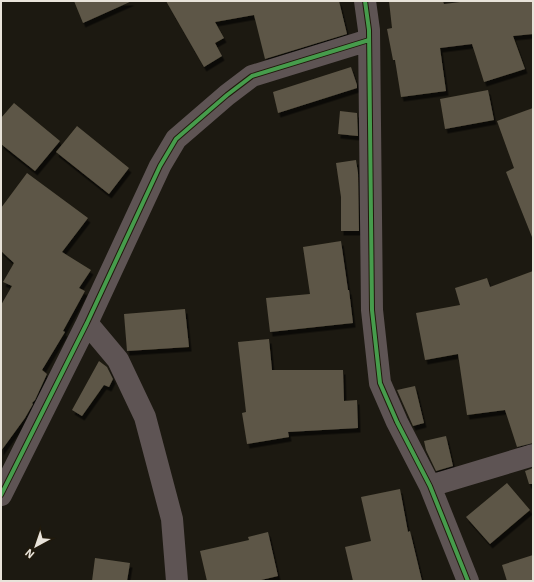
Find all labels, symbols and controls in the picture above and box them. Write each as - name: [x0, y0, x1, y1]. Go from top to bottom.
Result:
- north arrow: [16, 526, 56, 566]
- text: N: [22, 546, 37, 562]

